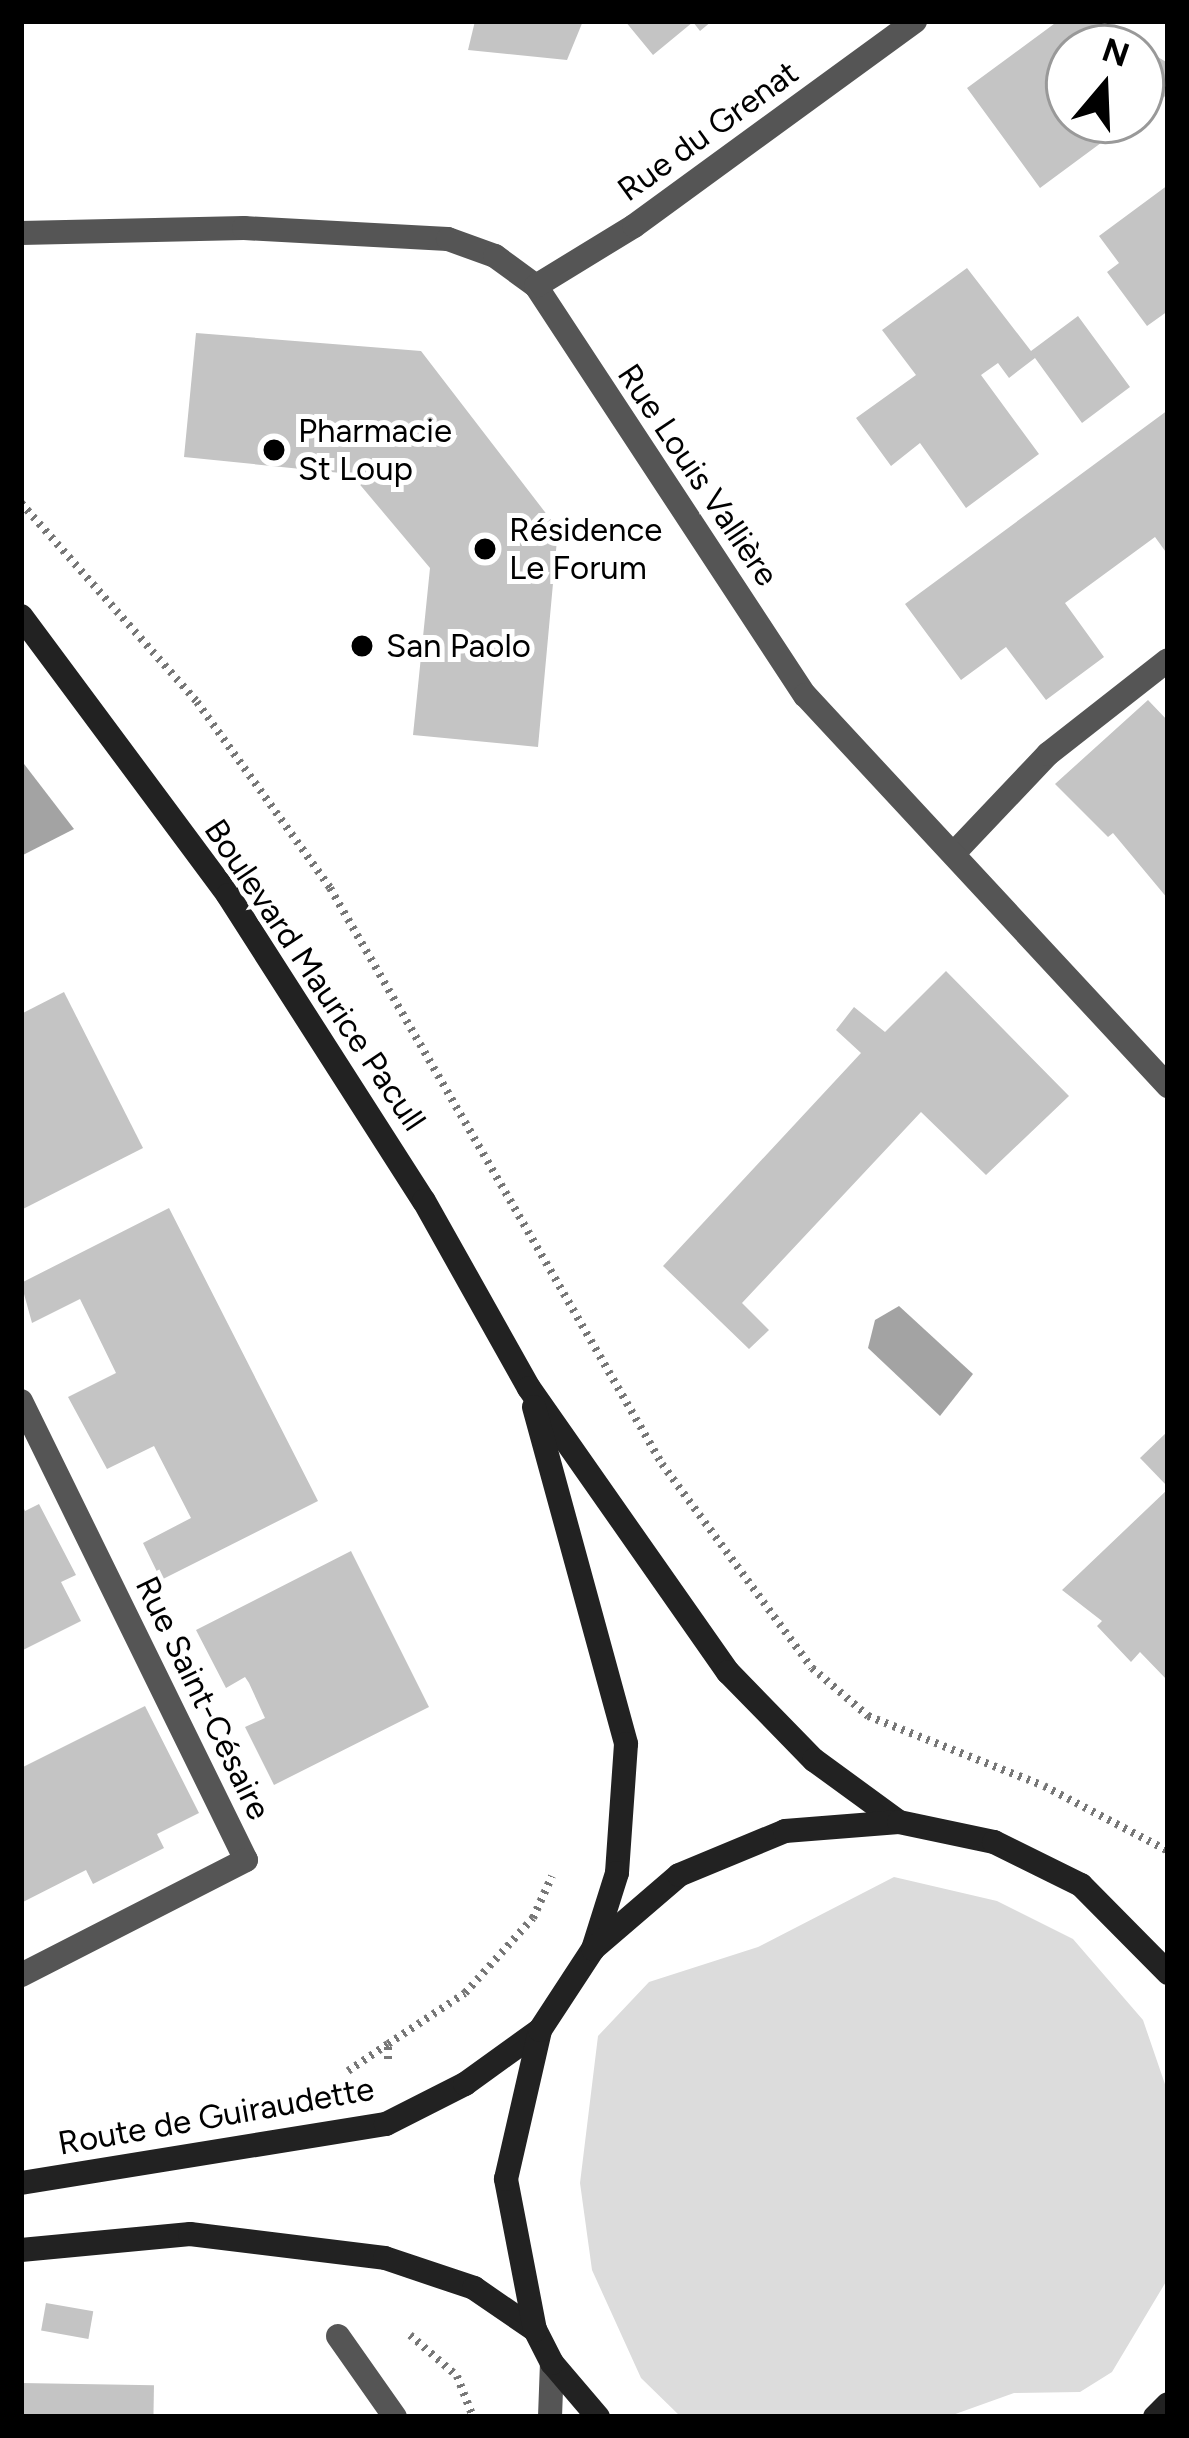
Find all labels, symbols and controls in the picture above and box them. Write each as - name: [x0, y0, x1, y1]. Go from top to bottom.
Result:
- north arrow: [1045, 24, 1165, 144]
- text: N: [1097, 30, 1134, 75]
- street label: Rue du Grenat: [610, 52, 806, 210]
- street label: Rue Louis Vallière: [609, 357, 787, 593]
- place label: Pharmacie St Loup: [298, 411, 452, 489]
- marker: Pharmacie St Loup: [261, 437, 287, 463]
- place label: Résidence Le Forum: [509, 510, 662, 588]
- marker: Résidence Le Forum: [472, 536, 498, 562]
- place label: San Paolo: [386, 626, 531, 666]
- marker: San Paolo: [349, 633, 375, 659]
- street label: Boulevard Maurice Pacull: [196, 812, 434, 1138]
- street label: Rue Saint-Césaire: [127, 1570, 279, 1826]
- street label: Route de Guiraudette: [55, 2069, 377, 2163]

